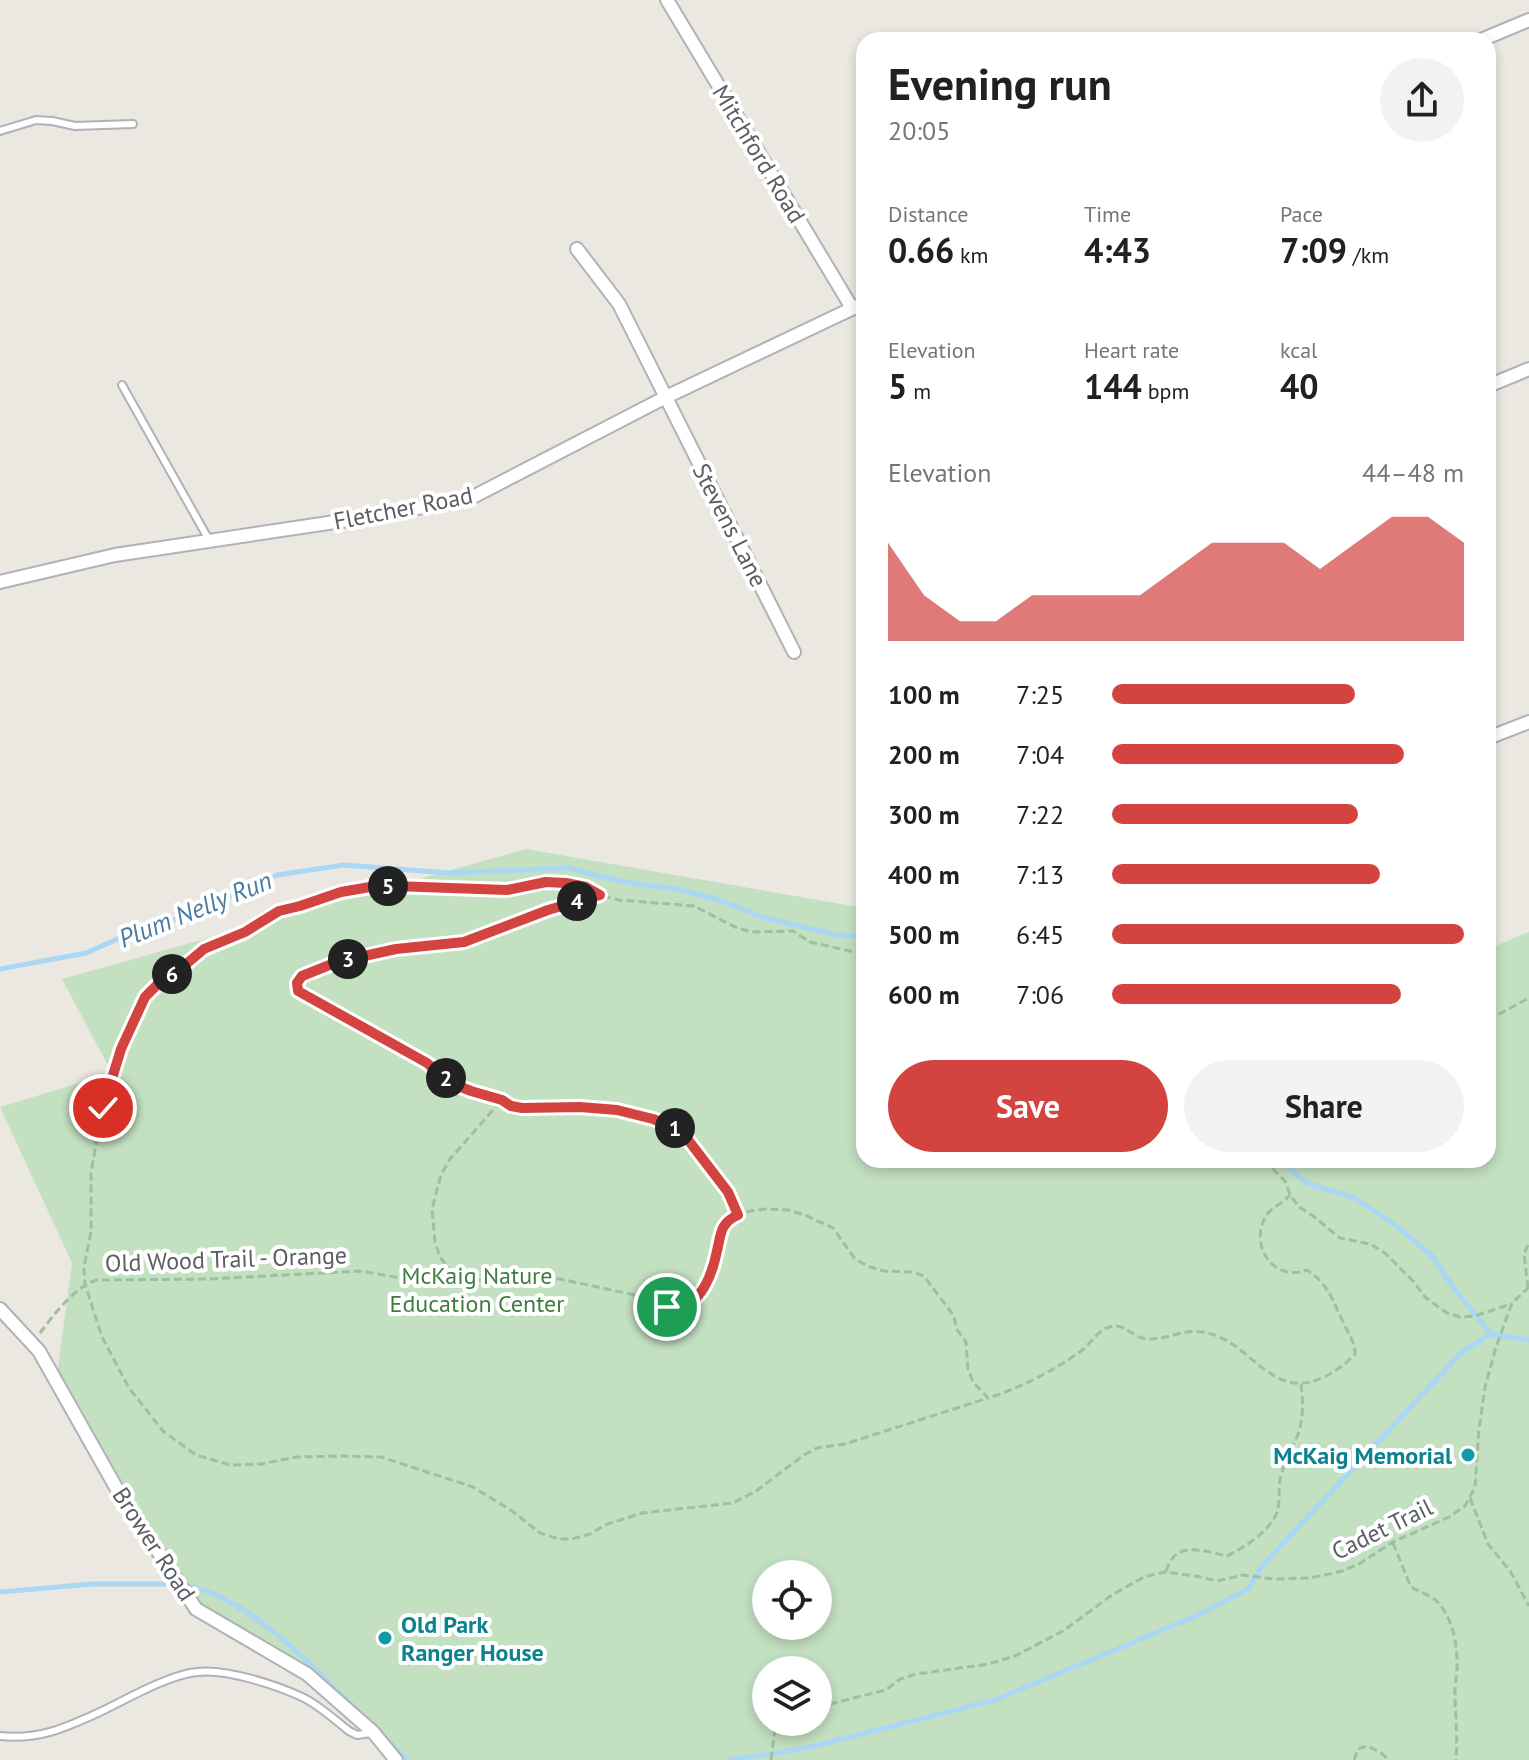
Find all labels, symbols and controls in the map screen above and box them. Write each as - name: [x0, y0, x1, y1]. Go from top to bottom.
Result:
- text: Evening run: [888, 55, 1112, 112]
- button: share: [1380, 58, 1464, 142]
- street label: Mitchford Road: [706, 79, 812, 229]
- text: 20:05: [888, 114, 950, 147]
- text: Distance: [888, 200, 969, 228]
- text: Time: [1084, 200, 1131, 228]
- text: Pace: [1280, 200, 1323, 228]
- text: 0.66: [888, 228, 954, 272]
- text: 4:43: [1084, 228, 1151, 272]
- text: 7:09: [1280, 228, 1347, 272]
- text: km: [954, 241, 988, 269]
- text: /km: [1347, 241, 1389, 269]
- text: Elevation: [888, 336, 976, 364]
- text: Heart rate: [1084, 336, 1179, 364]
- text: kcal: [1280, 336, 1318, 364]
- text: 5: [888, 364, 907, 408]
- text: 144: [1084, 364, 1142, 408]
- text: 40: [1280, 364, 1319, 408]
- text: m: [907, 377, 931, 405]
- text: bpm: [1142, 377, 1189, 405]
- text: Elevation: [888, 456, 992, 489]
- text: 44–48 m: [1362, 456, 1464, 489]
- street label: Stevens Lane: [686, 458, 774, 592]
- street label: Fletcher Road: [331, 479, 475, 537]
- text: 100 m: [888, 678, 960, 711]
- text: 7:25: [1016, 678, 1064, 711]
- text: 200 m: [888, 738, 960, 771]
- text: 7:04: [1016, 738, 1064, 771]
- text: 300 m: [888, 798, 960, 831]
- text: 7:22: [1016, 798, 1064, 831]
- text: 400 m: [888, 858, 960, 891]
- text: 7:13: [1016, 858, 1064, 891]
- water label: Plum Nelly Run: [114, 863, 276, 955]
- pin: 5: [368, 866, 408, 906]
- text: 5: [382, 872, 394, 900]
- pin: 4: [557, 881, 597, 921]
- text: 4: [571, 887, 583, 915]
- text: 500 m: [888, 918, 960, 951]
- text: 6:45: [1016, 918, 1064, 951]
- pin: 3: [328, 939, 368, 979]
- text: 3: [342, 945, 354, 973]
- pin: 6: [152, 954, 192, 994]
- text: 6: [166, 960, 178, 988]
- text: 600 m: [888, 978, 960, 1011]
- text: 7:06: [1016, 978, 1064, 1011]
- pin: 2: [426, 1058, 466, 1098]
- button: Save: [888, 1060, 1168, 1152]
- button: Share: [1184, 1060, 1464, 1152]
- text: 2: [440, 1064, 452, 1092]
- pin: [69, 1074, 137, 1142]
- icon: check: [81, 1086, 125, 1130]
- pin: 1: [655, 1108, 695, 1148]
- text: 1: [669, 1114, 681, 1142]
- street label: Old Wood Trail - Orange: [104, 1239, 348, 1279]
- park label: McKaig Nature Education Center: [390, 1260, 564, 1319]
- pin: [633, 1273, 701, 1341]
- icon: arrive: [645, 1285, 689, 1329]
- place label: McKaig Memorial: [1273, 1440, 1453, 1471]
- marker: McKaig Memorial: [1459, 1446, 1477, 1464]
- street label: Brower Road: [106, 1481, 202, 1607]
- street label: Cadet Trail: [1326, 1491, 1438, 1567]
- map controls: [752, 1560, 832, 1736]
- button: locate: [752, 1560, 832, 1640]
- place label: Old Park Ranger House: [401, 1609, 544, 1668]
- marker: Old Park Ranger House: [376, 1629, 394, 1647]
- button: layers: [752, 1656, 832, 1736]

